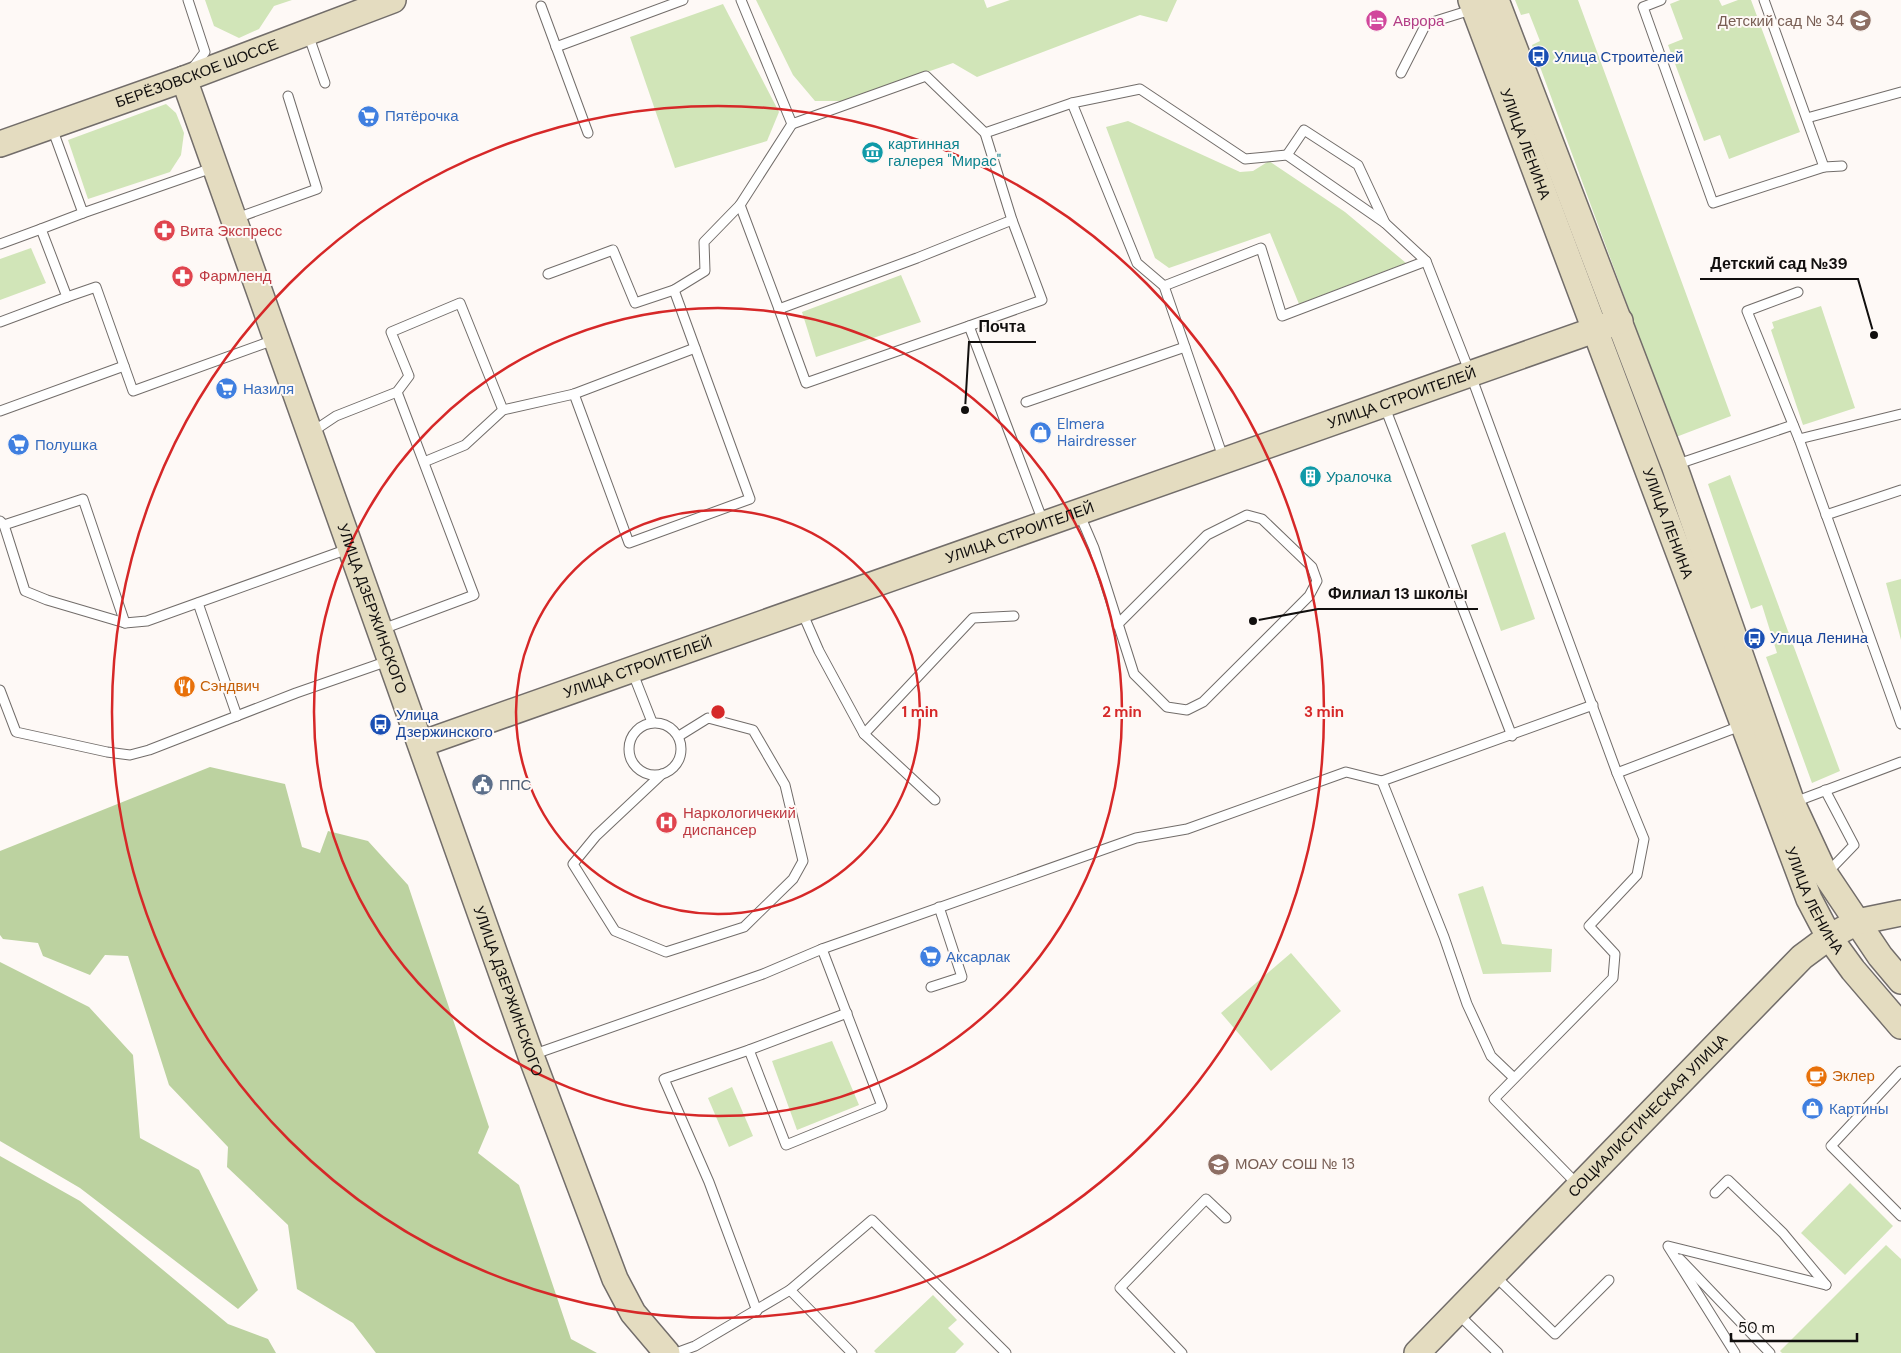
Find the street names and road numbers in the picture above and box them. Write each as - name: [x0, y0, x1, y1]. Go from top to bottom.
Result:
- street label: БЕРЁЗОВСКОЕ ШОССЕ: [113, 34, 281, 112]
- street label: УЛИЦА ЛЕНИНА: [1495, 86, 1555, 202]
- street label: УЛИЦА СТРОИТЕЛЕЙ: [1325, 363, 1479, 433]
- street label: УЛИЦА ЛЕНИНА: [1638, 465, 1698, 582]
- street label: УЛИЦА СТРОИТЕЛЕЙ: [943, 497, 1097, 568]
- street label: УЛИЦА ДЗЕРЖИНСКОГО: [333, 521, 412, 696]
- street label: УЛИЦА СТРОИТЕЛЕЙ: [561, 632, 715, 703]
- street label: УЛИЦА ЛЕНИНА: [1780, 844, 1848, 958]
- street label: УЛИЦА ДЗЕРЖИНСКОГО: [469, 903, 548, 1079]
- street label: СОЦИАЛИСТИЧЕСКАЯ УЛИЦА: [1564, 1030, 1732, 1202]

